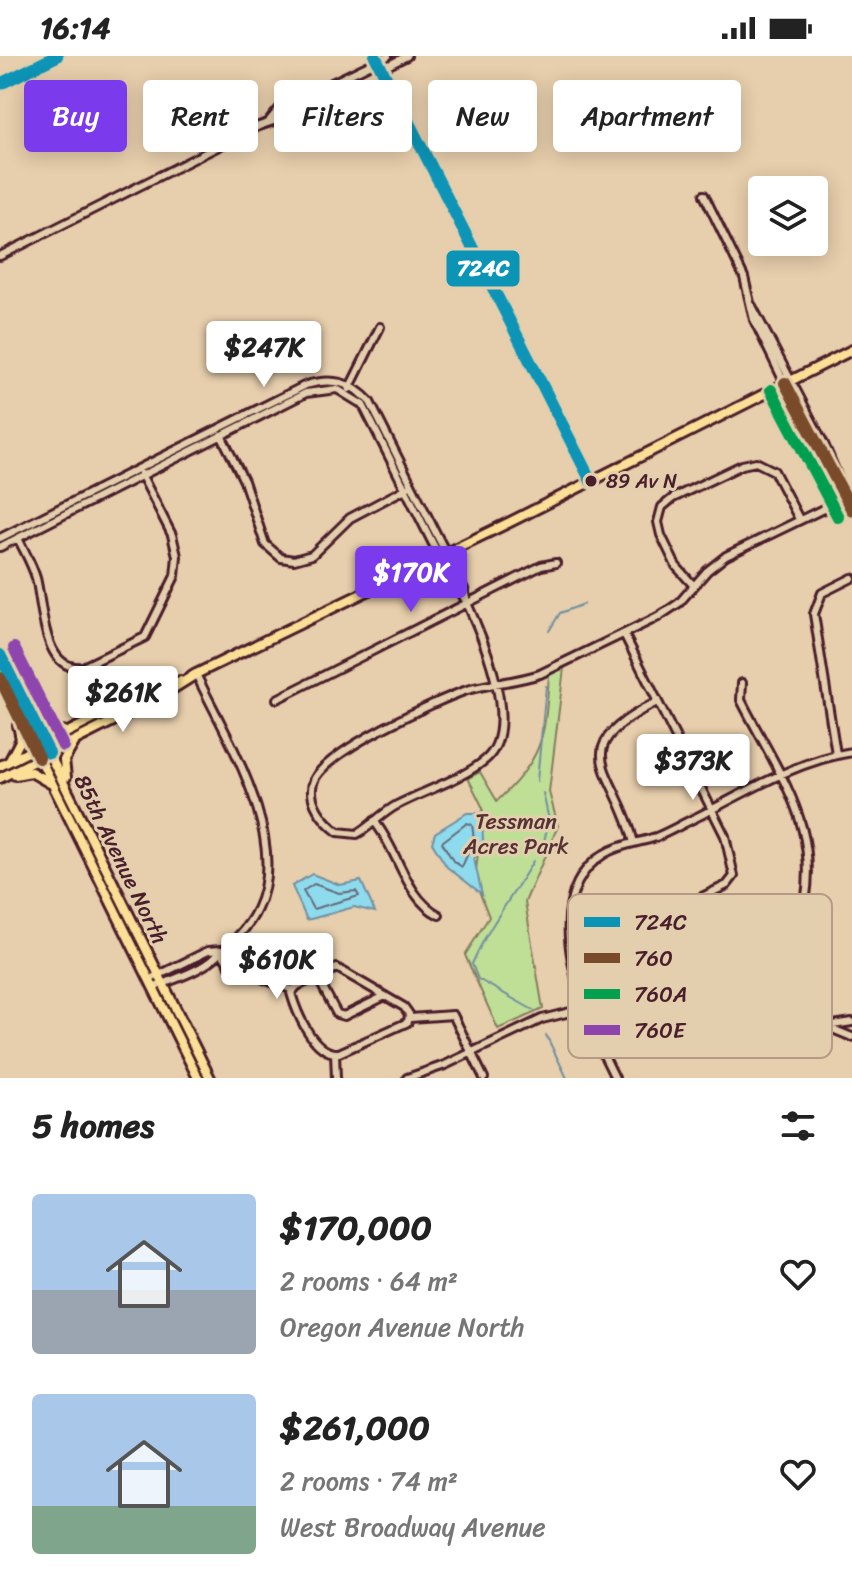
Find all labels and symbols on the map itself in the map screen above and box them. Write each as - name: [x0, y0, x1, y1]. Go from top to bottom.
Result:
- line badge: 724C: [445, 249, 521, 288]
- text: 724C: [457, 249, 510, 288]
- pin: $247K: [208, 321, 320, 389]
- place label: 89 Av N: [606, 464, 677, 499]
- marker: 89 Av N: [583, 473, 599, 489]
- pin: $170K: [355, 546, 467, 614]
- pin: $261K: [67, 666, 179, 734]
- pin: $373K: [637, 734, 749, 802]
- street label: 85th Avenue North: [63, 767, 179, 951]
- park label: Tessman Acres Park: [462, 802, 569, 866]
- legend: [568, 894, 832, 1058]
- text: 724C: [634, 903, 687, 942]
- pin: $610K: [221, 933, 333, 1001]
- text: 760: [634, 939, 673, 978]
- text: 760A: [634, 975, 687, 1014]
- text: 760E: [634, 1011, 687, 1050]

